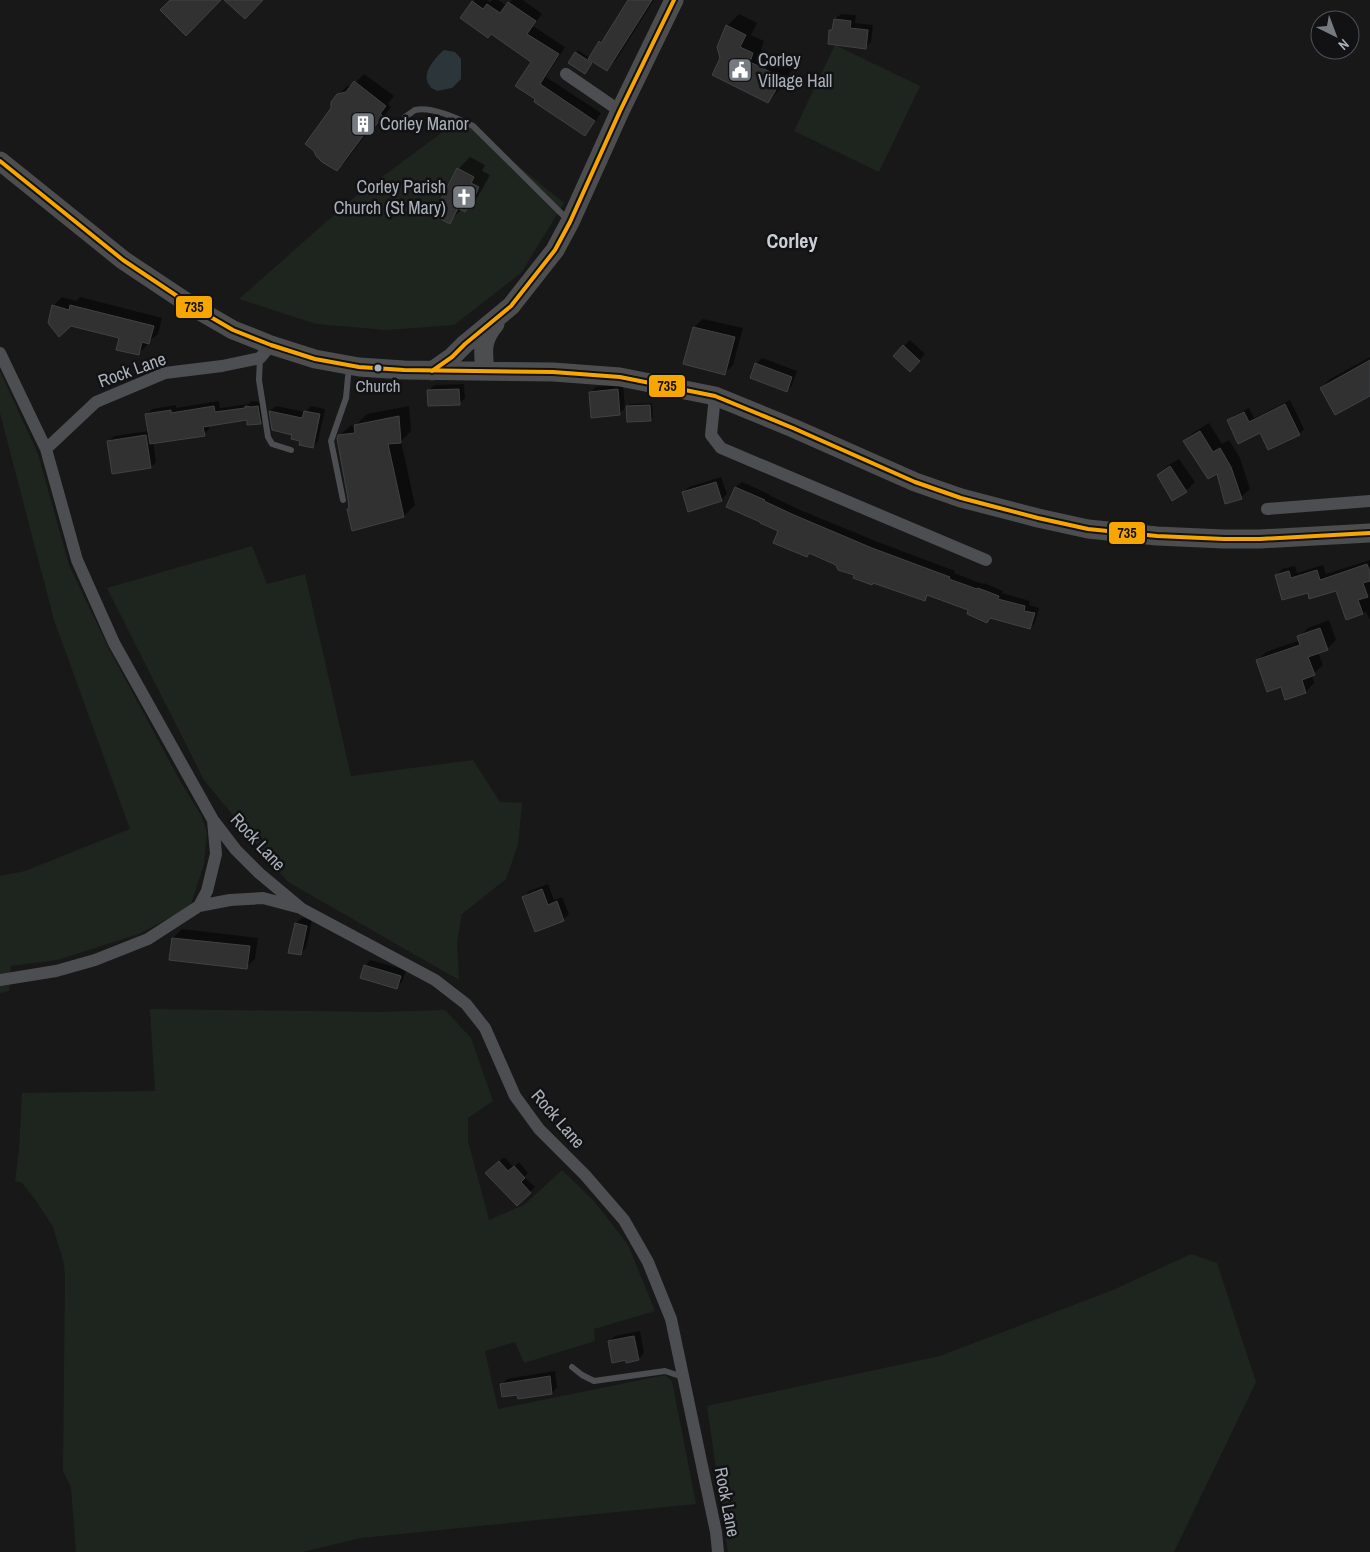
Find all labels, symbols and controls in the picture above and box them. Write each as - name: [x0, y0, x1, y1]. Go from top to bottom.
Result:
- north arrow: [1310, 10, 1360, 60]
- text: N: [1335, 35, 1353, 54]
- place label: Corley Village Hall: [758, 47, 832, 93]
- public building icon: Corley Village Hall: [727, 57, 753, 83]
- building icon: Corley Manor: [350, 111, 376, 137]
- place label: Corley Manor: [380, 111, 469, 136]
- place label: Corley Parish Church (St Mary): [334, 174, 446, 220]
- church icon: Corley Parish Church (St Mary): [451, 184, 477, 210]
- district label: Corley: [766, 227, 818, 254]
- line badge: 735: [175, 295, 213, 319]
- text: 735: [184, 298, 204, 316]
- street label: Rock Lane: [94, 346, 169, 393]
- marker: Church: [373, 363, 383, 373]
- place label: Church: [356, 374, 400, 397]
- line badge: 735: [648, 374, 686, 398]
- text: 735: [657, 377, 677, 395]
- line badge: 735: [1108, 521, 1146, 545]
- text: 735: [1117, 524, 1137, 542]
- street label: Rock Lane: [225, 807, 292, 876]
- street label: Rock Lane: [526, 1084, 591, 1153]
- street label: Rock Lane: [708, 1465, 746, 1539]

